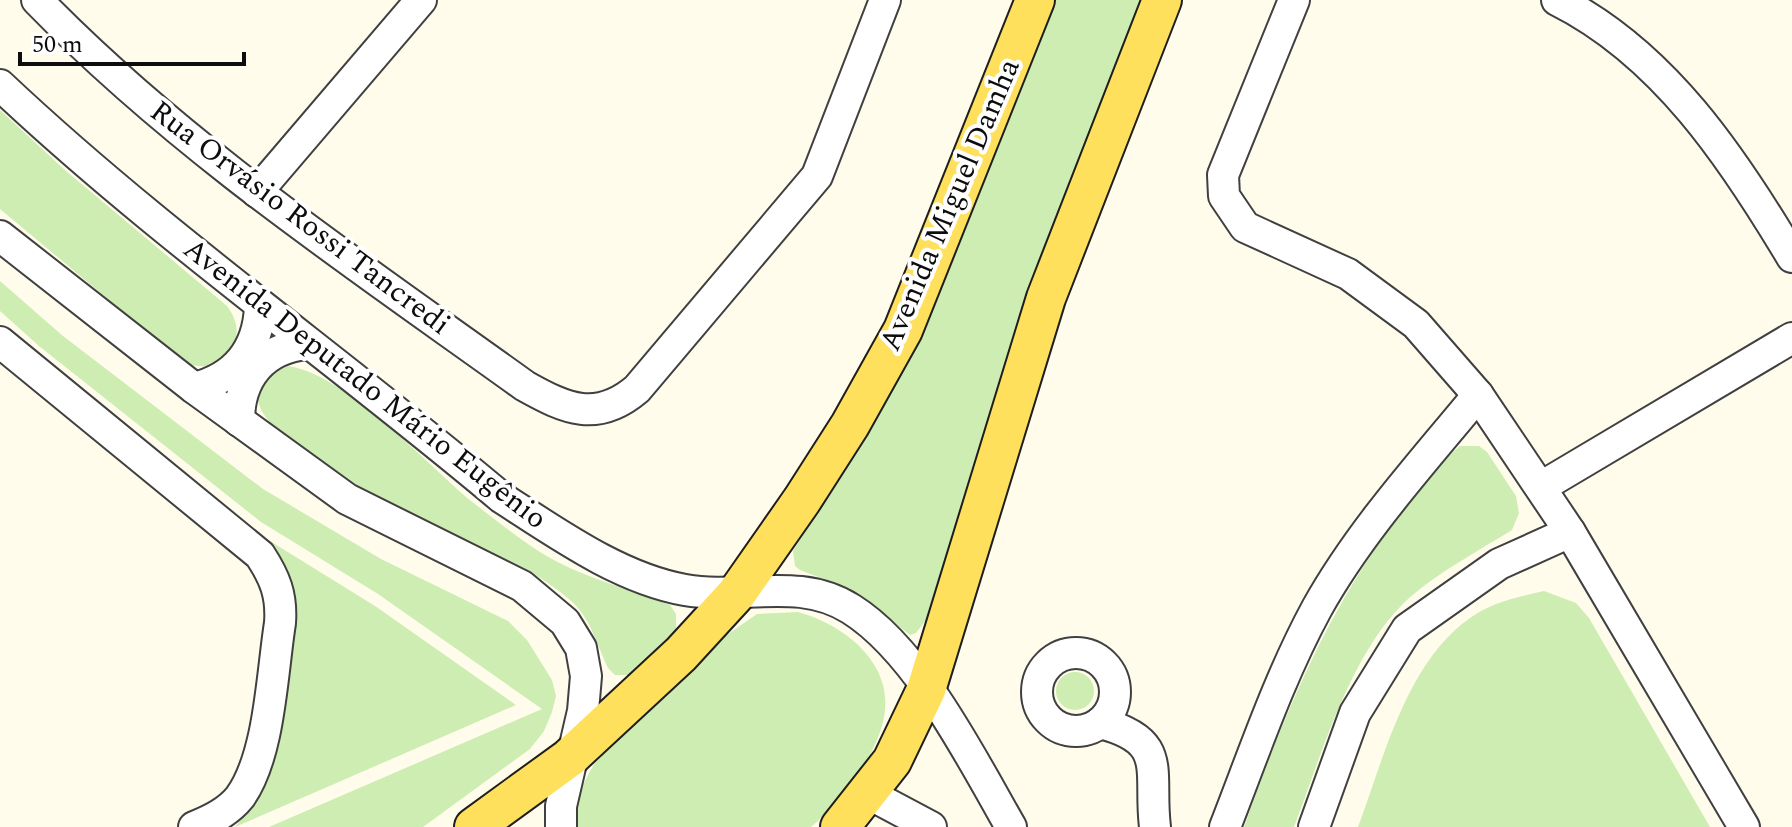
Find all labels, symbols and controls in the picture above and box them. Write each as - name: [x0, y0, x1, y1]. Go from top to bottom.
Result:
- scale bar: [20, 16, 244, 66]
- text: 50 m: [32, 27, 83, 63]
- street label: Avenida Miguel Damha: [868, 51, 1033, 358]
- street label: Rua Orvásio Rossi Tancredi: [140, 89, 460, 347]
- street label: Avenida Deputado Mário Eugênio: [173, 227, 557, 541]

